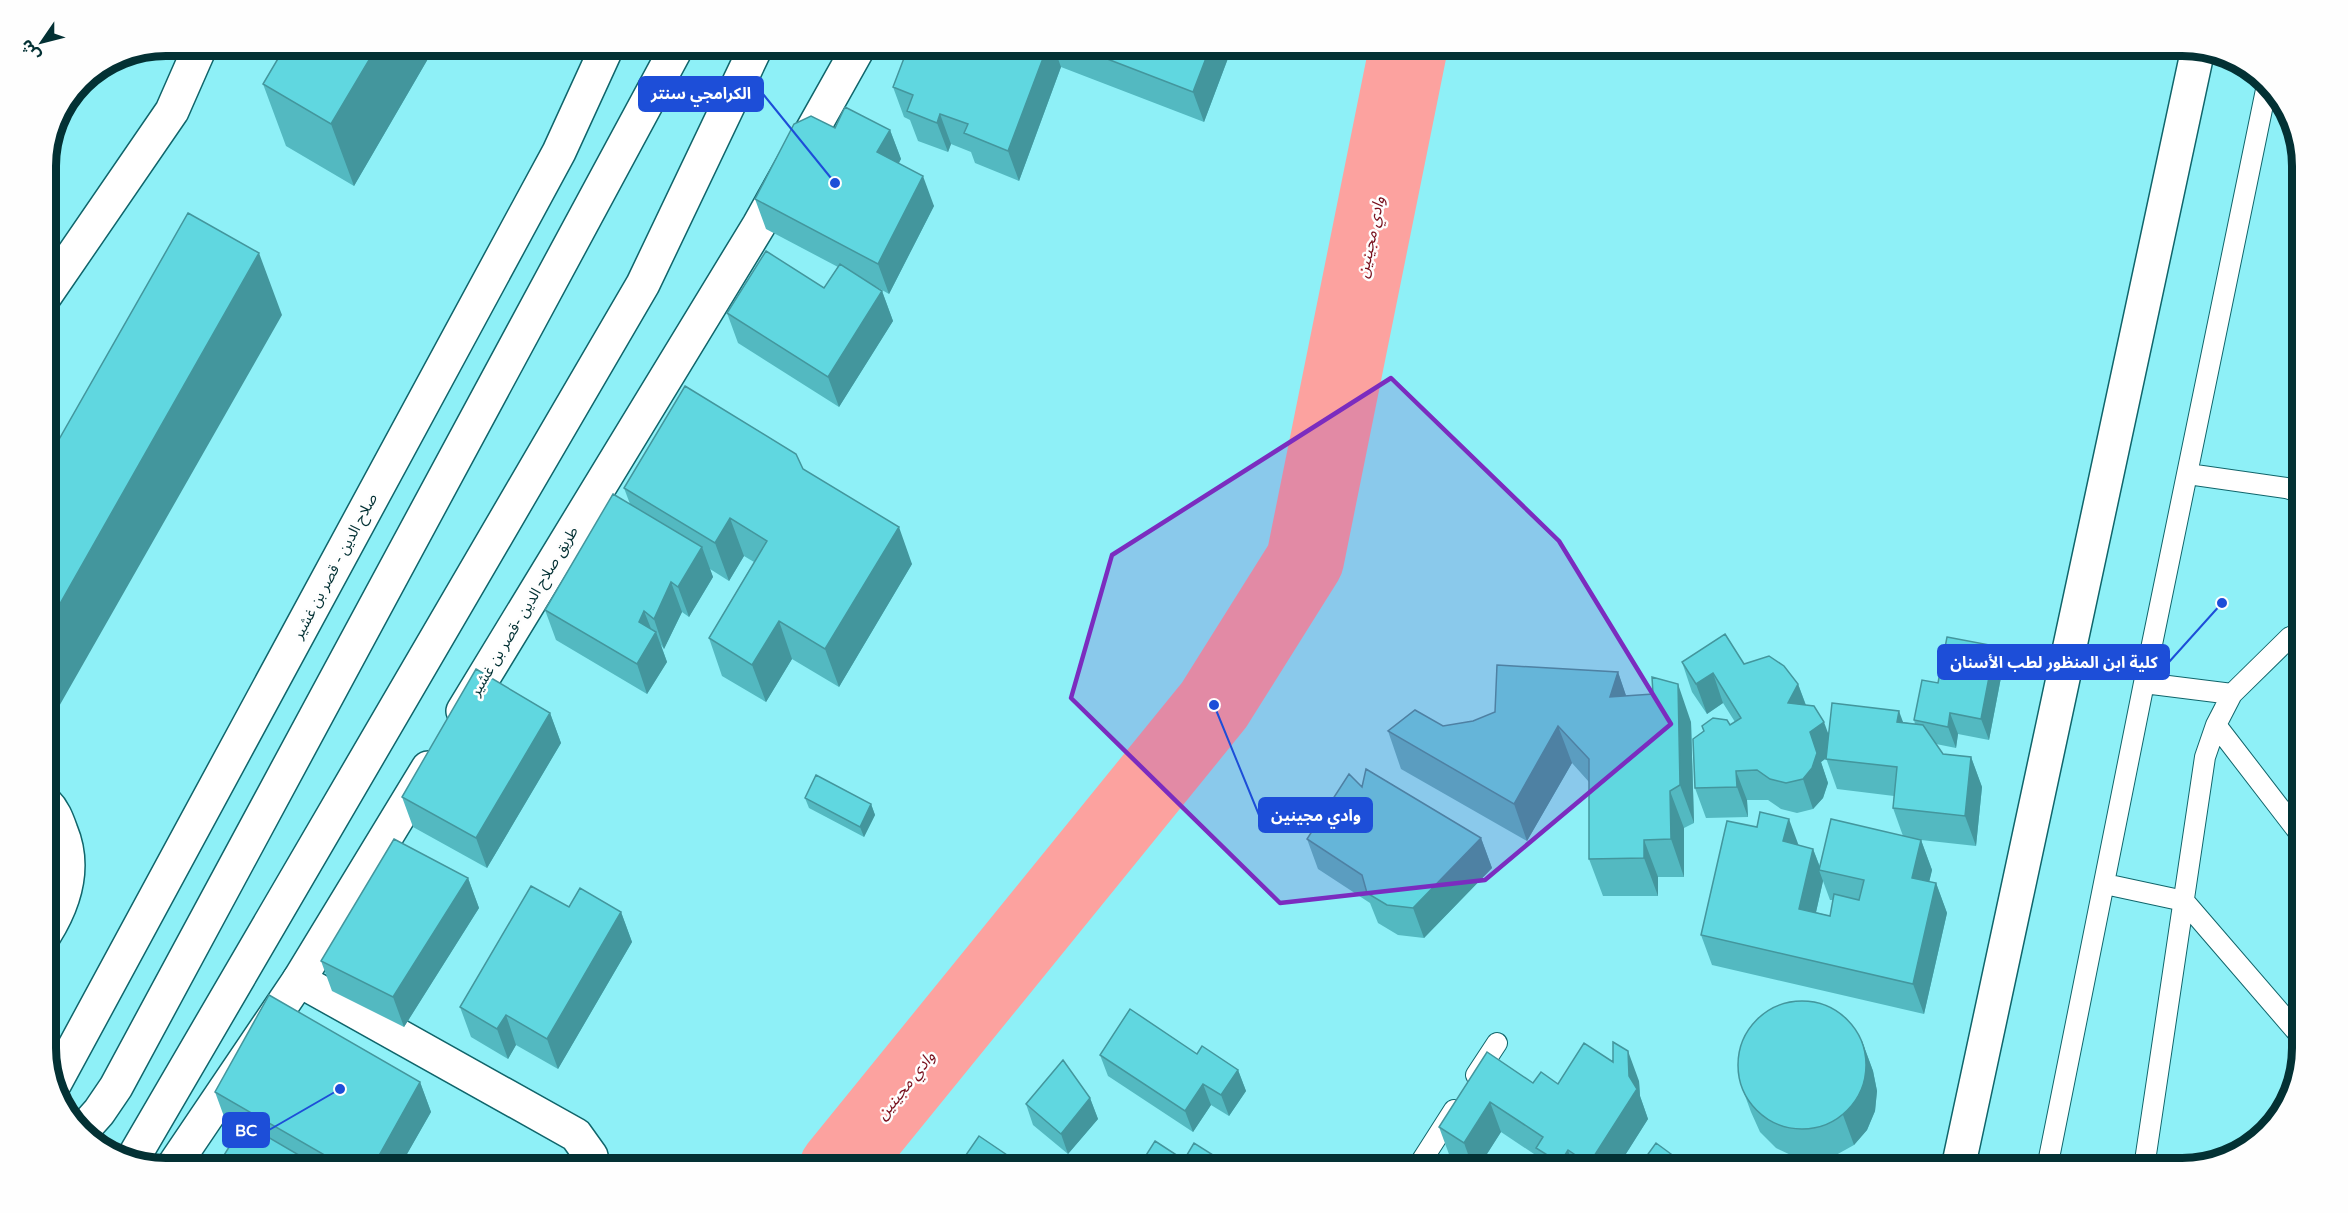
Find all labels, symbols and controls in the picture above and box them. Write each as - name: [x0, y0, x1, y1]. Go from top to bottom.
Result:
- north arrow: [12, 12, 72, 72]
- text: ش: [16, 35, 45, 65]
- callout: الكرامجي سنتر: [639, 77, 763, 111]
- text: الكرامجي سنتر: [650, 84, 751, 107]
- water label: وادي مجينين: [1353, 195, 1392, 280]
- street label: صلاح الدين - قصر بن غشير: [288, 490, 384, 644]
- street label: طريق صلاح الدين -قصر بن غشير: [466, 523, 584, 701]
- callout: كلية ابن المنظور لطب الأسنان: [1938, 645, 2169, 679]
- text: كلية ابن المنظور لطب الأسنان: [1950, 653, 2158, 673]
- callout: وادي مجينين: [1259, 798, 1372, 832]
- text: وادي مجينين: [1271, 806, 1361, 829]
- water label: وادي مجينين: [872, 1047, 942, 1126]
- callout: BC: [223, 1113, 269, 1147]
- text: BC: [235, 1121, 257, 1141]

